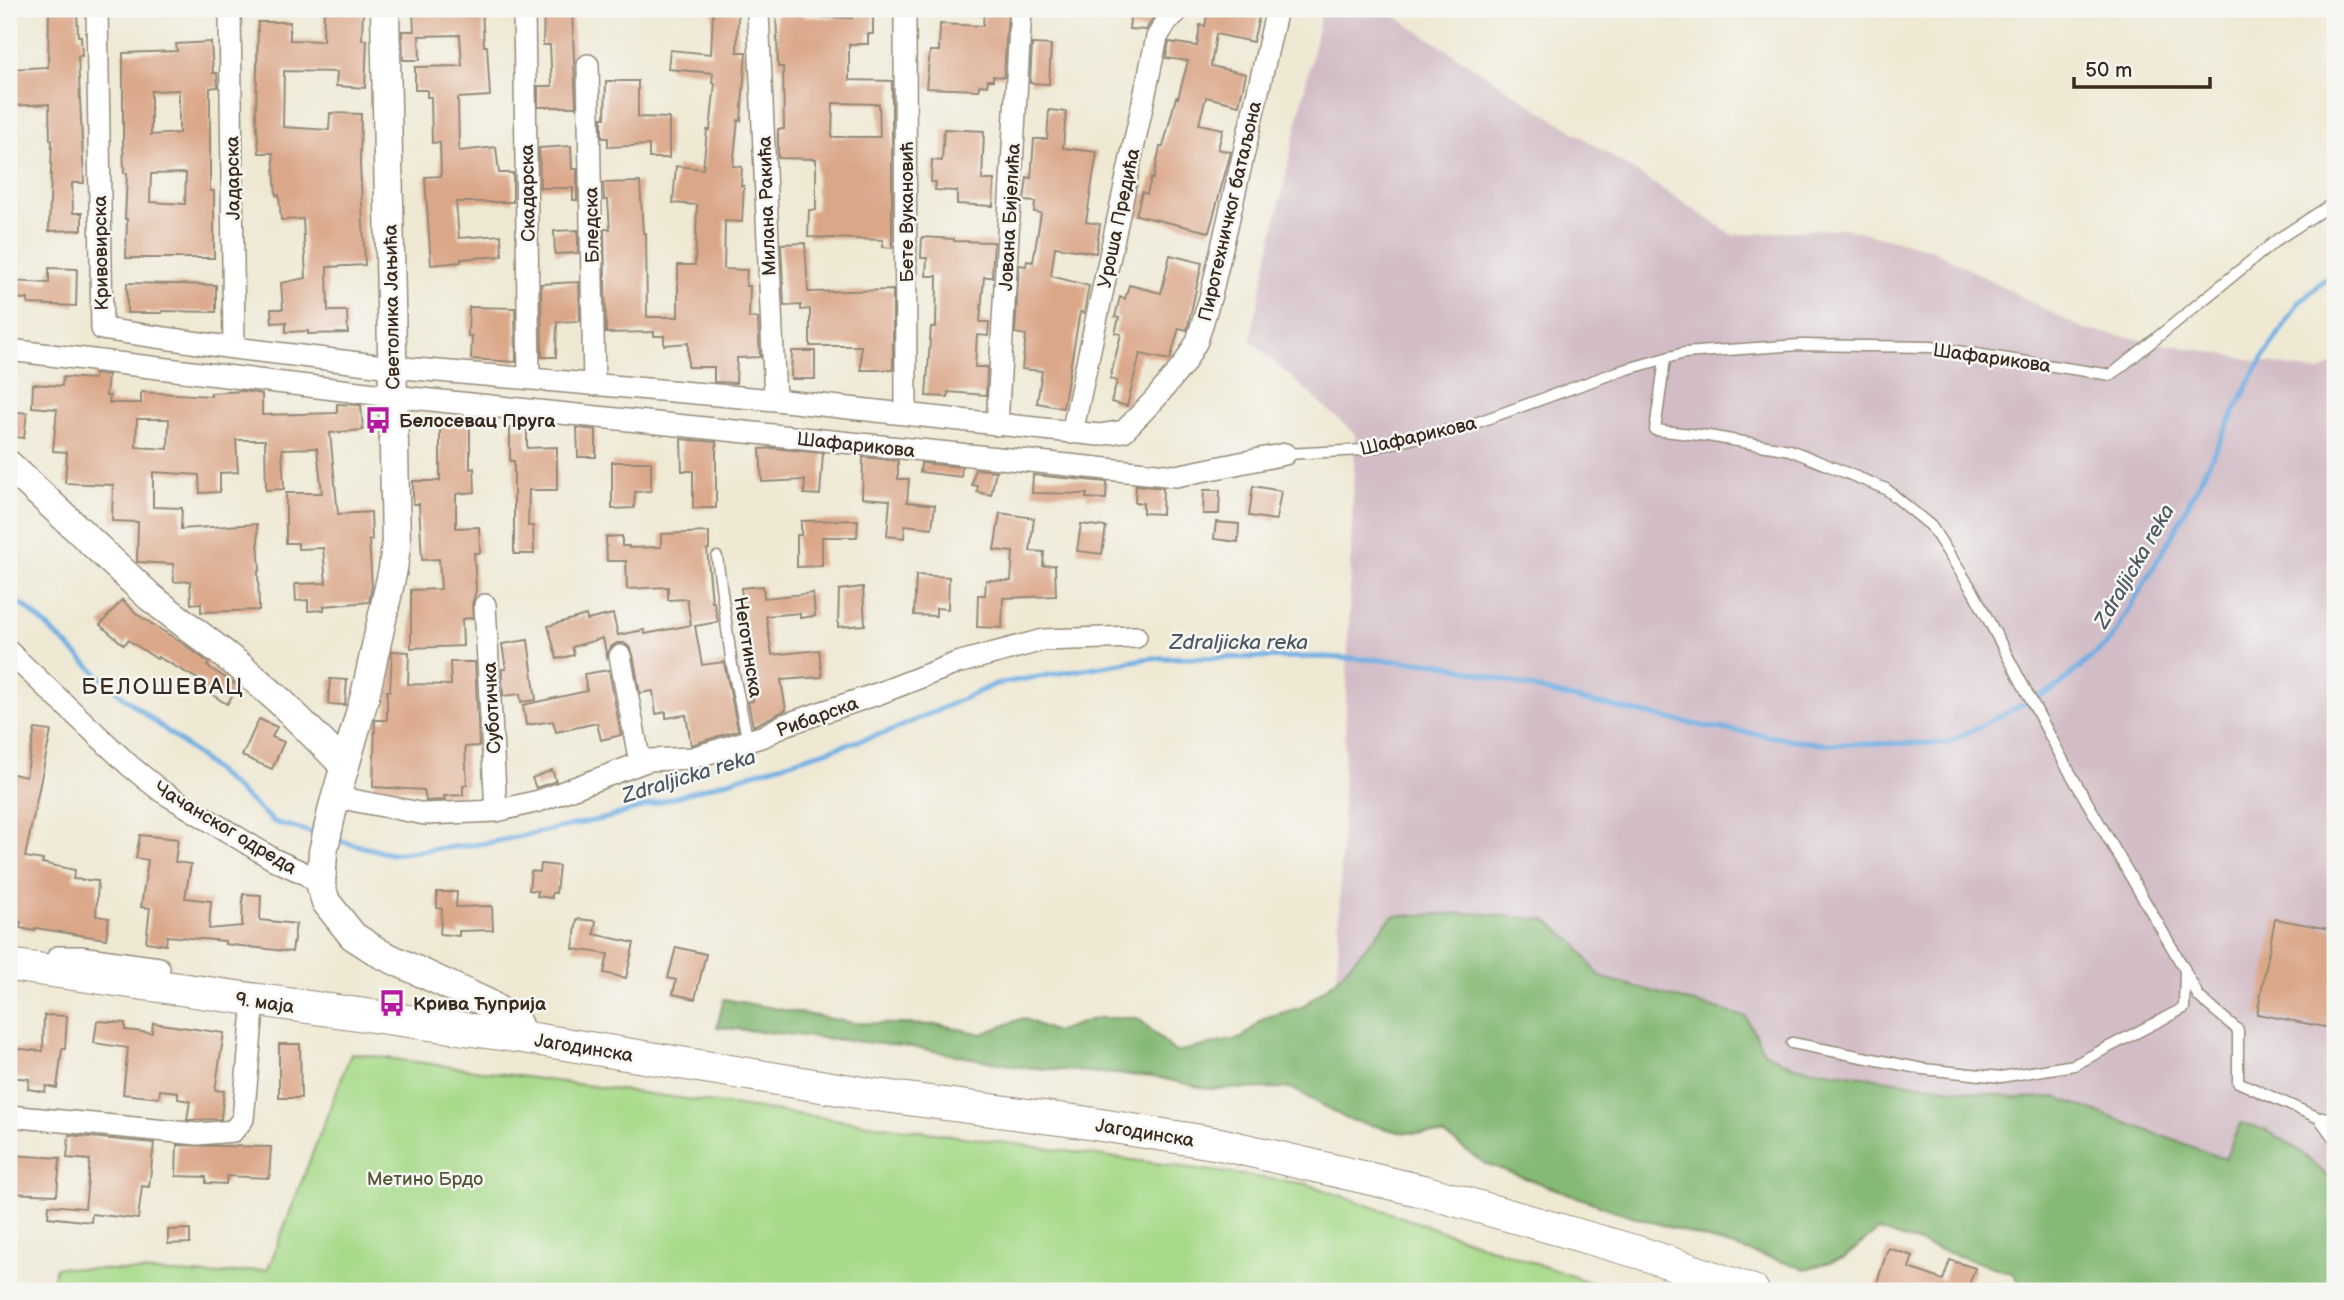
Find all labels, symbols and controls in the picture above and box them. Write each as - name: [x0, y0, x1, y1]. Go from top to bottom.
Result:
- scale bar: [2074, 46, 2211, 90]
- text: 50 m: [2085, 58, 2132, 83]
- street label: Пиротехничког батаљона: [1194, 99, 1267, 324]
- street label: Милана Ракића: [754, 135, 781, 276]
- street label: Јадарска: [221, 136, 246, 220]
- street label: Бете Вукановић: [896, 142, 919, 282]
- street label: Јована Бијелића: [995, 143, 1026, 292]
- street label: Скадарска: [516, 144, 541, 242]
- street label: Уроша Предића: [1093, 146, 1146, 290]
- street label: Бледска: [580, 187, 605, 263]
- street label: Кривовирска: [89, 195, 114, 311]
- street label: Светолика Јањића: [380, 224, 405, 390]
- street label: Шафарикова: [1931, 339, 2052, 378]
- bus stop icon: Белосевац Пруга: [363, 405, 393, 435]
- place label: Белосевац Пруга: [399, 410, 556, 433]
- street label: Шафарикова: [1358, 412, 1479, 461]
- street label: Шафарикова: [795, 428, 916, 463]
- water label: Zdraljicka reka: [2089, 500, 2180, 633]
- street label: Неготинска: [728, 595, 767, 699]
- water label: Zdraljicka reka: [1169, 630, 1308, 655]
- street label: Суботичка: [479, 661, 506, 754]
- district label: БЕЛОШЕВАЦ: [81, 673, 245, 701]
- street label: Рибарска: [773, 692, 862, 743]
- water label: Zdraljicka reka: [618, 744, 759, 809]
- street label: Чачанског одреда: [150, 777, 301, 880]
- street label: 9. маја: [234, 988, 296, 1019]
- bus stop icon: Крива Ћуприја: [377, 988, 407, 1018]
- place label: Крива Ћуприја: [413, 993, 547, 1016]
- street label: Јагодинска: [533, 1029, 635, 1068]
- street label: Јагодинска: [1094, 1114, 1196, 1153]
- park label: Метино Брдо: [367, 1168, 483, 1191]

